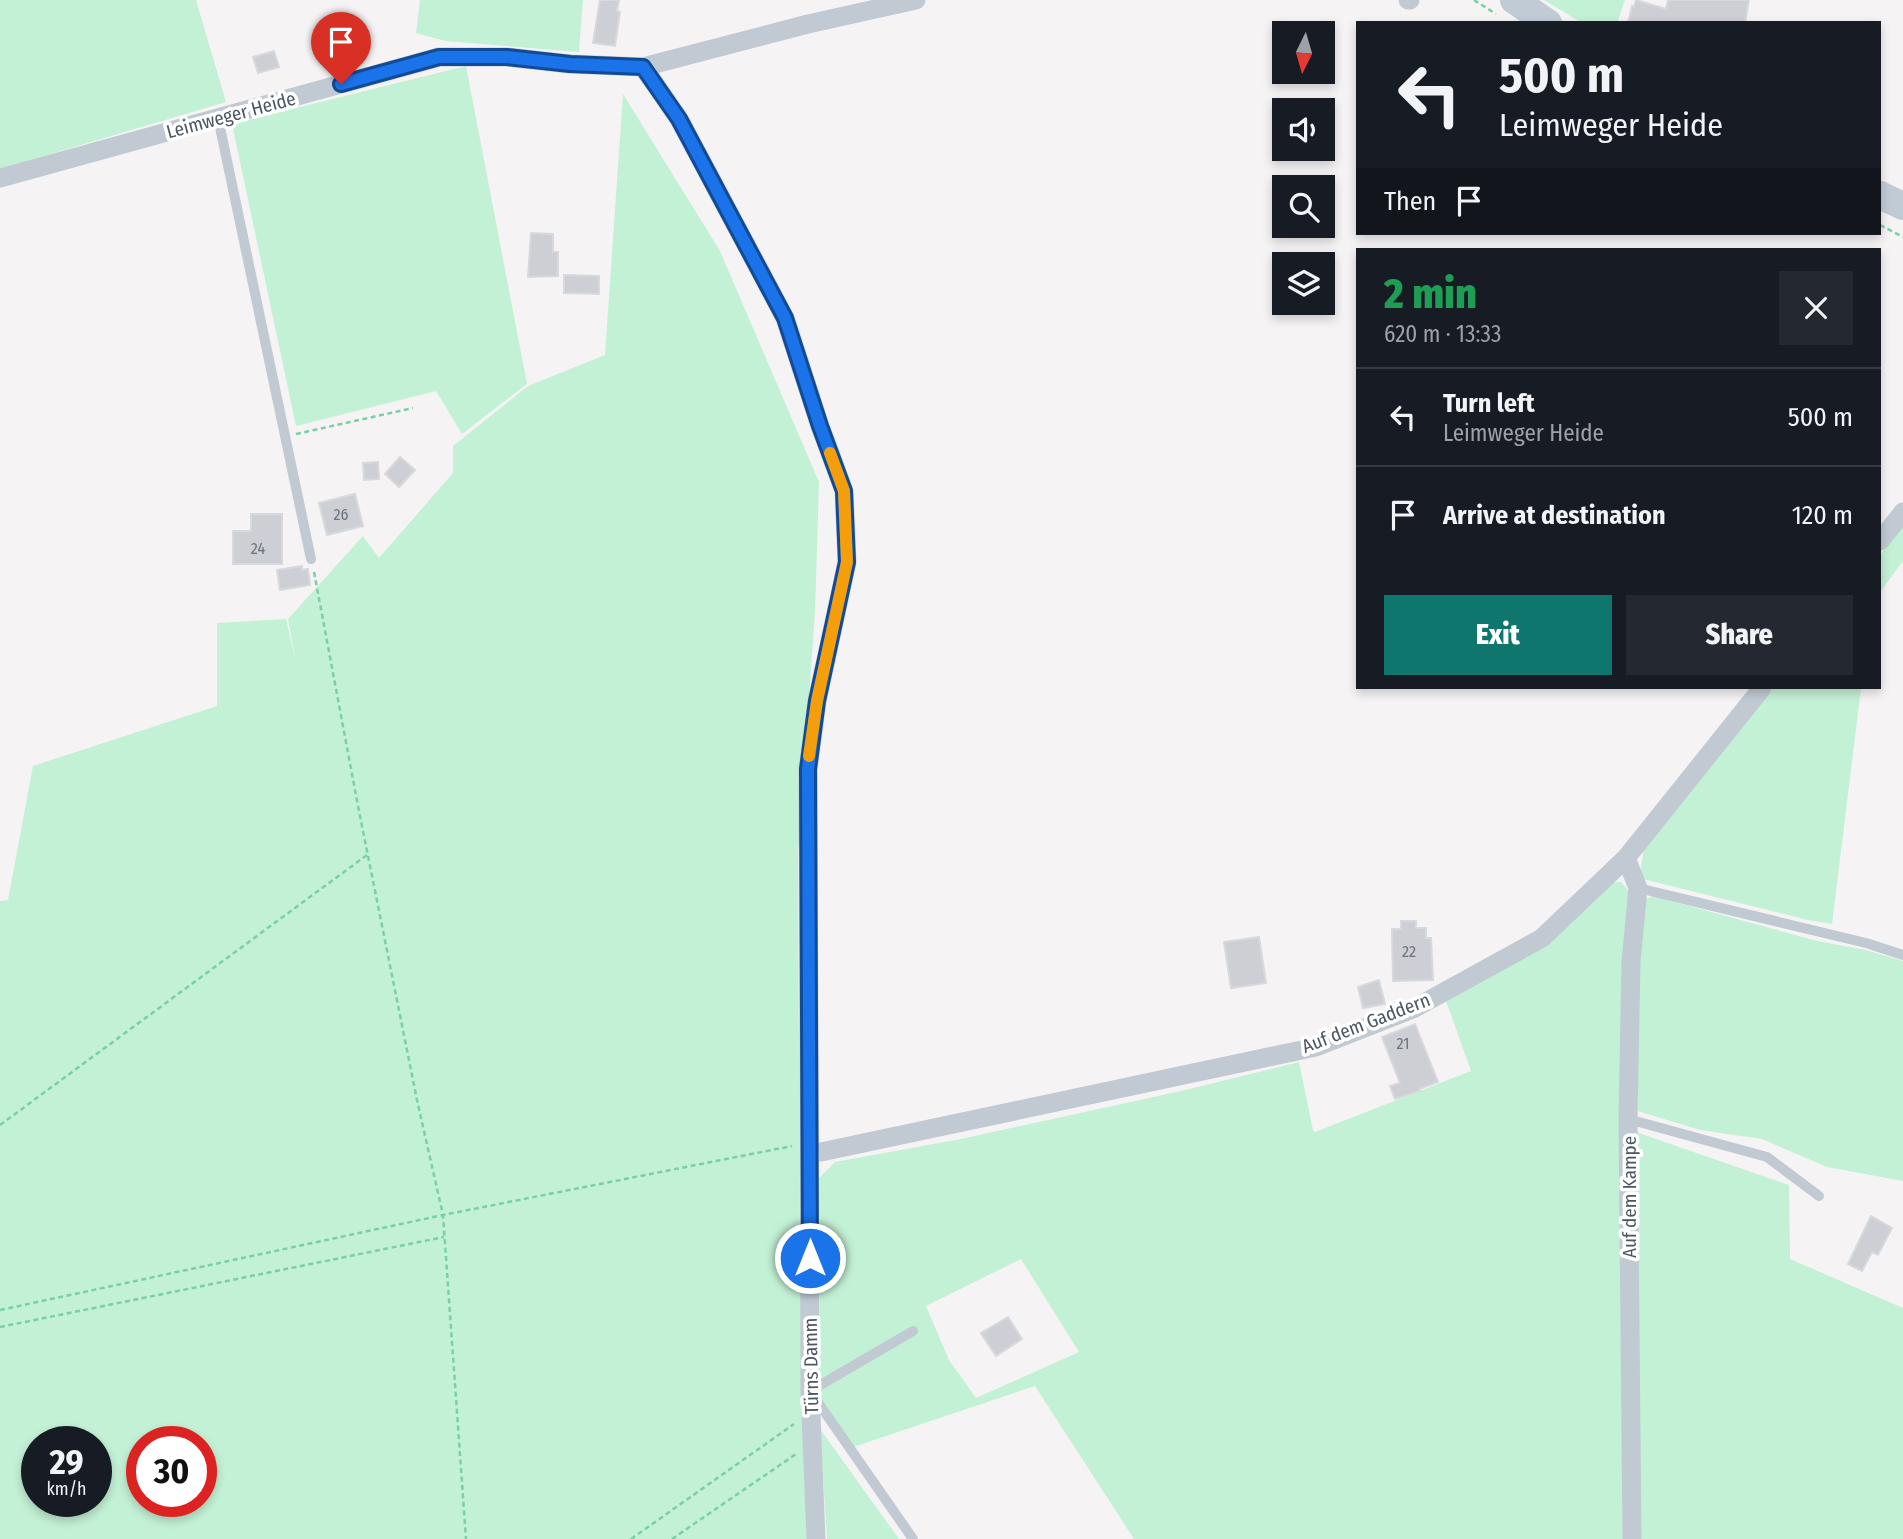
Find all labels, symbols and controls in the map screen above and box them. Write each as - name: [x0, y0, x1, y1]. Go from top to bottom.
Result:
- pin: [311, 12.0, 371, 84]
- north arrow: [1272, 21, 1335, 84]
- map controls: [1272, 21, 1335, 315]
- icon: arrive: [322, 23, 360, 61]
- text: 500 m: [1499, 46, 1624, 105]
- icon: left: [1384, 49, 1475, 140]
- street label: Leimweger Heide: [164, 87, 298, 143]
- button: sound: [1272, 98, 1335, 161]
- text: Leimweger Heide: [1499, 106, 1723, 144]
- button: search: [1272, 175, 1335, 238]
- icon: arrive: [1450, 182, 1488, 220]
- text: Then: [1384, 186, 1436, 217]
- button: layers: [1272, 252, 1335, 315]
- text: 2 min: [1384, 269, 1477, 319]
- button: close: [1779, 271, 1853, 345]
- text: 620 m · 13:33: [1384, 320, 1501, 348]
- text: Turn left: [1443, 388, 1535, 419]
- icon: left: [1384, 398, 1422, 436]
- text: 500 m: [1788, 402, 1853, 433]
- text: Leimweger Heide: [1443, 419, 1604, 447]
- icon: arrive: [1384, 496, 1422, 534]
- text: Arrive at destination: [1443, 500, 1666, 531]
- text: 120 m: [1792, 500, 1853, 531]
- house number: 26: [334, 505, 349, 524]
- house number: 24: [251, 539, 265, 558]
- button: Exit: [1384, 595, 1612, 675]
- button: Share: [1626, 595, 1853, 675]
- house number: 22: [1402, 942, 1416, 961]
- street label: Auf dem Gaddern: [1299, 988, 1433, 1058]
- house number: 21: [1397, 1034, 1409, 1053]
- street label: Auf dem Kampe: [1618, 1136, 1641, 1258]
- position arrow: [773, 1221, 847, 1295]
- street label: Türns Damm: [799, 1318, 823, 1414]
- speed limit sign: 30: [126, 1426, 217, 1517]
- text: 29: [49, 1441, 84, 1483]
- text: km/h: [46, 1478, 87, 1500]

